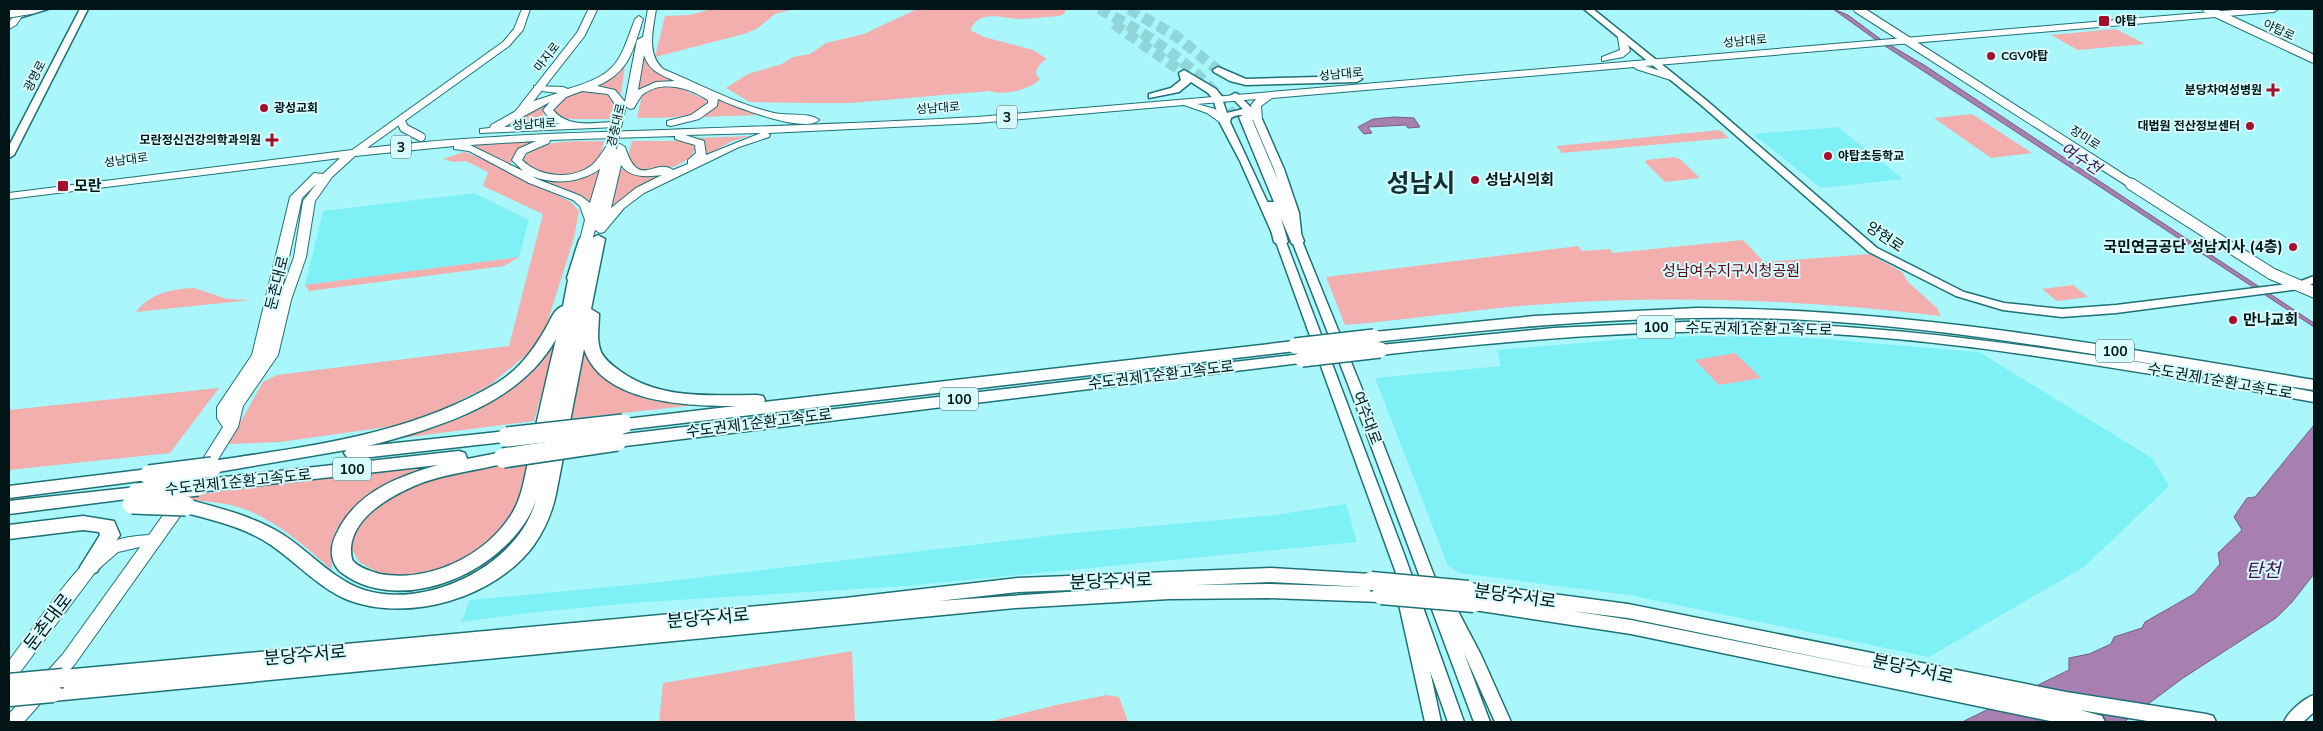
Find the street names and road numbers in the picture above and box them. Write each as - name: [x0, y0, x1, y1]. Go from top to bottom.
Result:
- street label: 야탑로: [2261, 16, 2297, 44]
- street label: 성남대로: [1722, 31, 1768, 51]
- street label: 마지로: [530, 39, 564, 75]
- street label: 광명로: [20, 58, 50, 94]
- street label: 성남대로: [1318, 64, 1364, 84]
- street label: 성남대로: [915, 98, 961, 118]
- street label: 경충대로: [603, 102, 629, 148]
- road number: 3: [997, 105, 1017, 128]
- street label: 성남대로: [512, 115, 556, 133]
- street label: 장미로: [2067, 122, 2103, 154]
- road number: 3: [391, 136, 411, 158]
- street label: 성남대로: [103, 149, 149, 171]
- street label: 양현로: [1862, 217, 1908, 257]
- street label: 둔촌대로: [261, 254, 293, 312]
- road number: 100: [1637, 316, 1675, 338]
- street label: 수도권제1순환고속도로: [1685, 318, 1833, 340]
- road number: 100: [2096, 340, 2134, 362]
- street label: 수도권제1순환고속도로: [1087, 356, 1235, 394]
- street label: 수도권제1순환고속도로: [2146, 358, 2294, 404]
- road number: 100: [940, 388, 978, 410]
- street label: 여수대로: [1348, 389, 1386, 447]
- street label: 수도권제1순환고속도로: [685, 404, 833, 442]
- road number: 100: [333, 458, 371, 480]
- street label: 수도권제1순환고속도로: [164, 464, 312, 500]
- street label: 분당수서로: [1069, 568, 1153, 594]
- street label: 분당수서로: [1472, 578, 1558, 614]
- street label: 둔촌대로: [18, 588, 78, 656]
- street label: 분당수서로: [666, 602, 750, 634]
- street label: 분당수서로: [263, 639, 347, 671]
- street label: 분당수서로: [1870, 649, 1956, 689]

